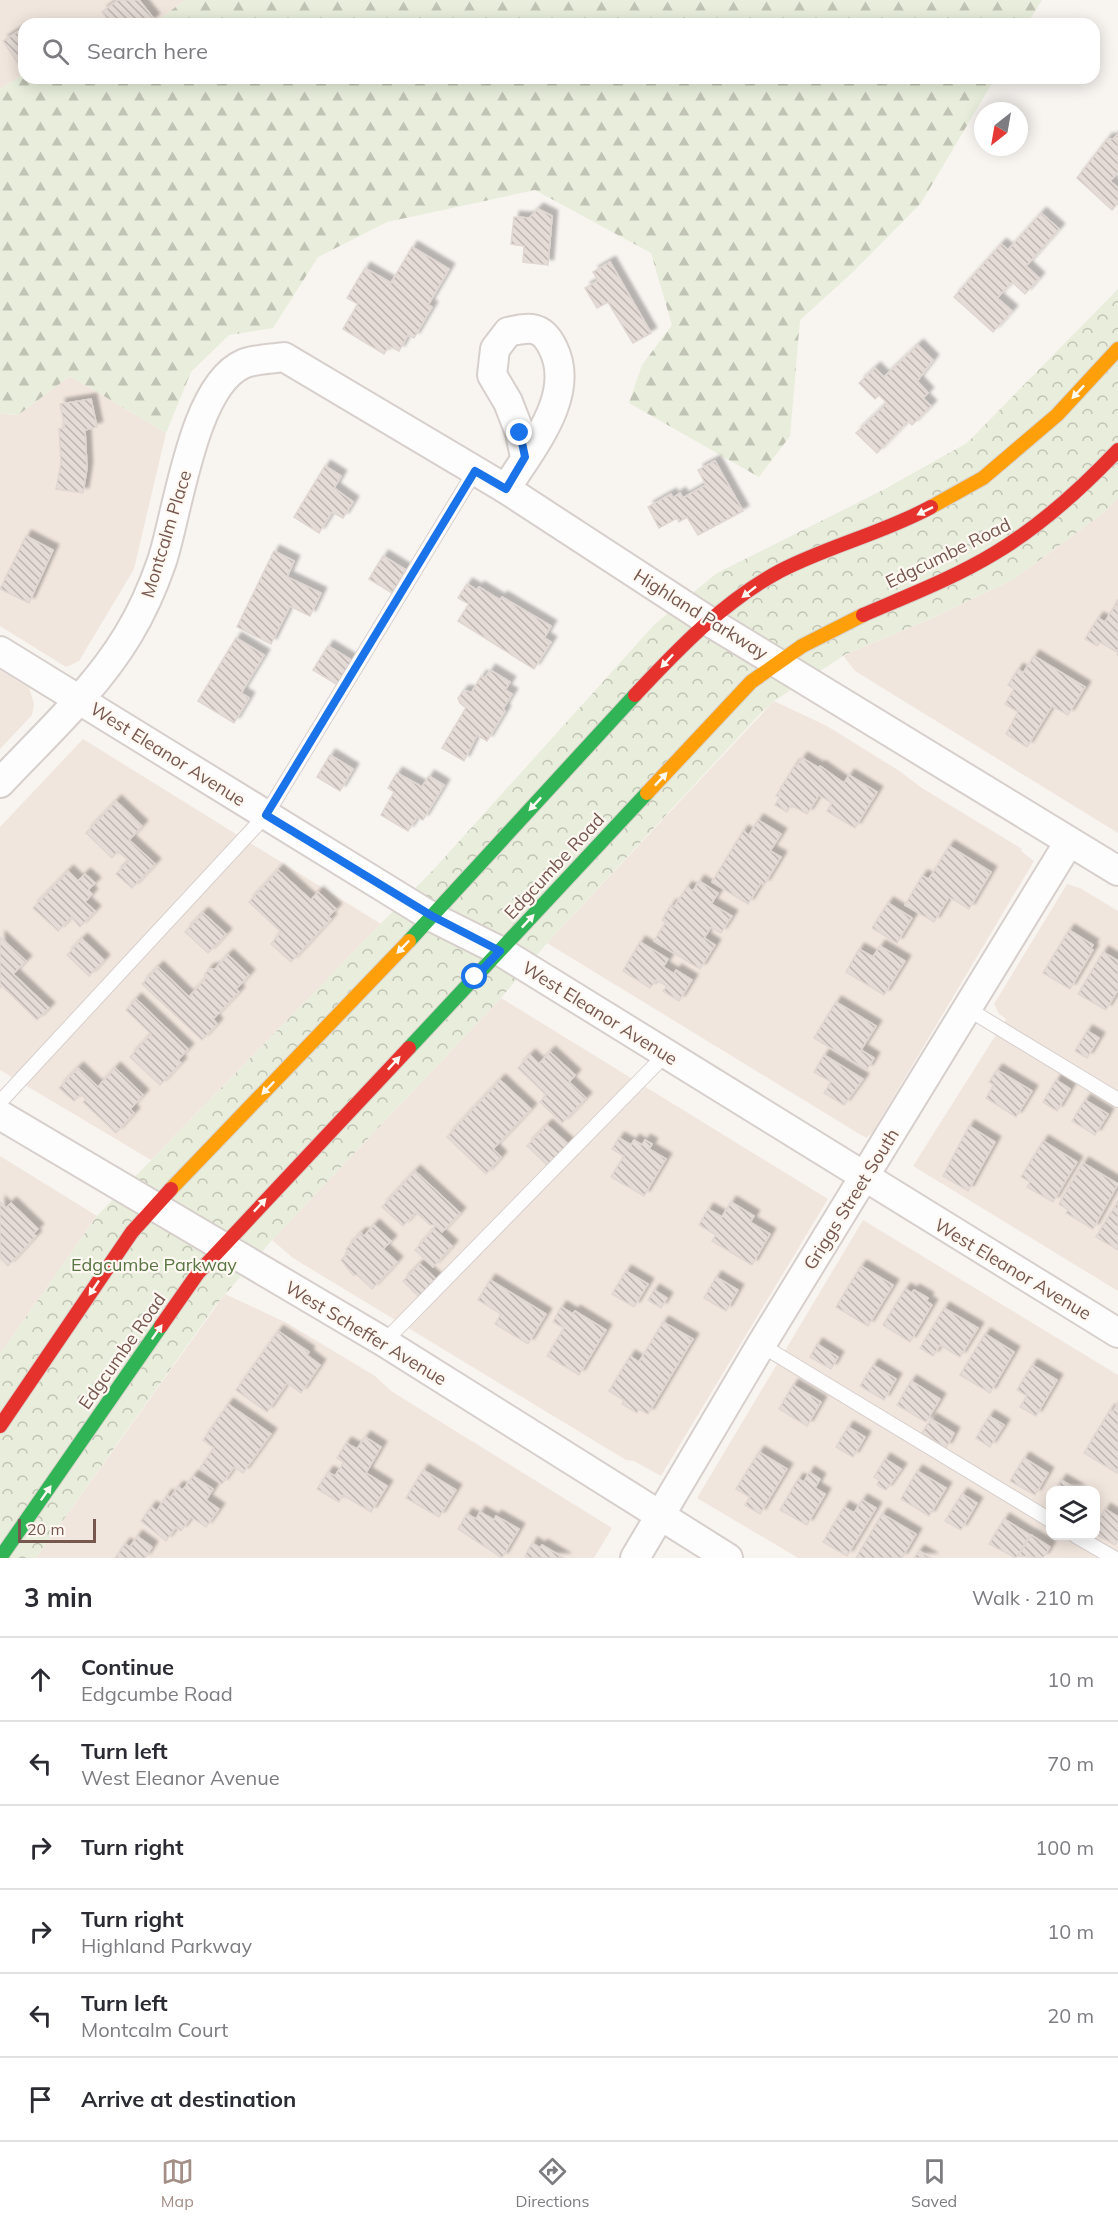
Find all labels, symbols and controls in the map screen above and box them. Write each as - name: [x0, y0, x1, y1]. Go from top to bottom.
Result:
- search box: [18, 18, 1100, 84]
- icon: search: [39, 35, 72, 68]
- text: Search here: [87, 37, 208, 65]
- north arrow: [974, 102, 1028, 156]
- one-way arrow: [1072, 384, 1085, 399]
- route end: [506, 419, 532, 445]
- street label: Montcalm Place: [136, 467, 196, 601]
- one-way arrow: [917, 506, 934, 515]
- street label: Edgcumbe Road: [882, 513, 1014, 593]
- street label: Highland Parkway: [630, 563, 773, 665]
- one-way arrow: [741, 586, 756, 598]
- one-way arrow: [661, 653, 674, 668]
- street label: West Eleanor Avenue: [86, 697, 250, 811]
- one-way arrow: [654, 771, 668, 786]
- one-way arrow: [528, 797, 542, 812]
- street label: Edgcumbe Road: [499, 808, 609, 924]
- one-way arrow: [521, 914, 534, 929]
- one-way arrow: [396, 940, 410, 954]
- street label: West Eleanor Avenue: [518, 956, 682, 1070]
- route start: [461, 963, 487, 989]
- one-way arrow: [387, 1056, 400, 1071]
- one-way arrow: [261, 1081, 275, 1095]
- street label: Griggs Street South: [798, 1124, 904, 1274]
- one-way arrow: [253, 1197, 267, 1212]
- street label: West Eleanor Avenue: [930, 1213, 1096, 1325]
- park label: Edgcumbe Parkway: [71, 1253, 237, 1276]
- street label: West Scheffer Avenue: [281, 1276, 451, 1390]
- one-way arrow: [89, 1280, 100, 1296]
- street label: Edgcumbe Road: [73, 1288, 171, 1414]
- one-way arrow: [151, 1325, 163, 1341]
- one-way arrow: [40, 1485, 52, 1501]
- map controls: [1046, 1486, 1100, 1540]
- button: layers: [1046, 1486, 1100, 1540]
- scale bar: [18, 1516, 96, 1544]
- text: 20 m: [27, 1519, 64, 1539]
- text: 3 min: [24, 1581, 93, 1614]
- text: Walk · 210 m: [972, 1585, 1094, 1610]
- text: Continue: [81, 1653, 174, 1681]
- icon: ahead: [24, 1663, 57, 1696]
- text: 10 m: [1047, 1667, 1094, 1692]
- text: Edgcumbe Road: [81, 1681, 233, 1706]
- text: Turn left: [81, 1737, 168, 1765]
- icon: left: [24, 1747, 57, 1780]
- text: 70 m: [1047, 1751, 1094, 1776]
- text: West Eleanor Avenue: [81, 1765, 280, 1790]
- icon: right: [24, 1831, 57, 1864]
- text: Turn right: [81, 1833, 184, 1861]
- text: 100 m: [1035, 1835, 1094, 1860]
- text: Turn right: [81, 1905, 184, 1933]
- icon: right: [24, 1915, 57, 1948]
- text: 10 m: [1047, 1919, 1094, 1944]
- text: Highland Parkway: [81, 1933, 252, 1958]
- text: Turn left: [81, 1989, 168, 2017]
- icon: left: [24, 1999, 57, 2032]
- text: 20 m: [1047, 2003, 1094, 2028]
- text: Montcalm Court: [81, 2017, 228, 2042]
- icon: arrive: [24, 2083, 57, 2116]
- text: Arrive at destination: [81, 2085, 296, 2113]
- tab: Map: [161, 2155, 194, 2211]
- tab: Directions: [515, 2155, 589, 2211]
- tab: Saved: [911, 2155, 957, 2211]

